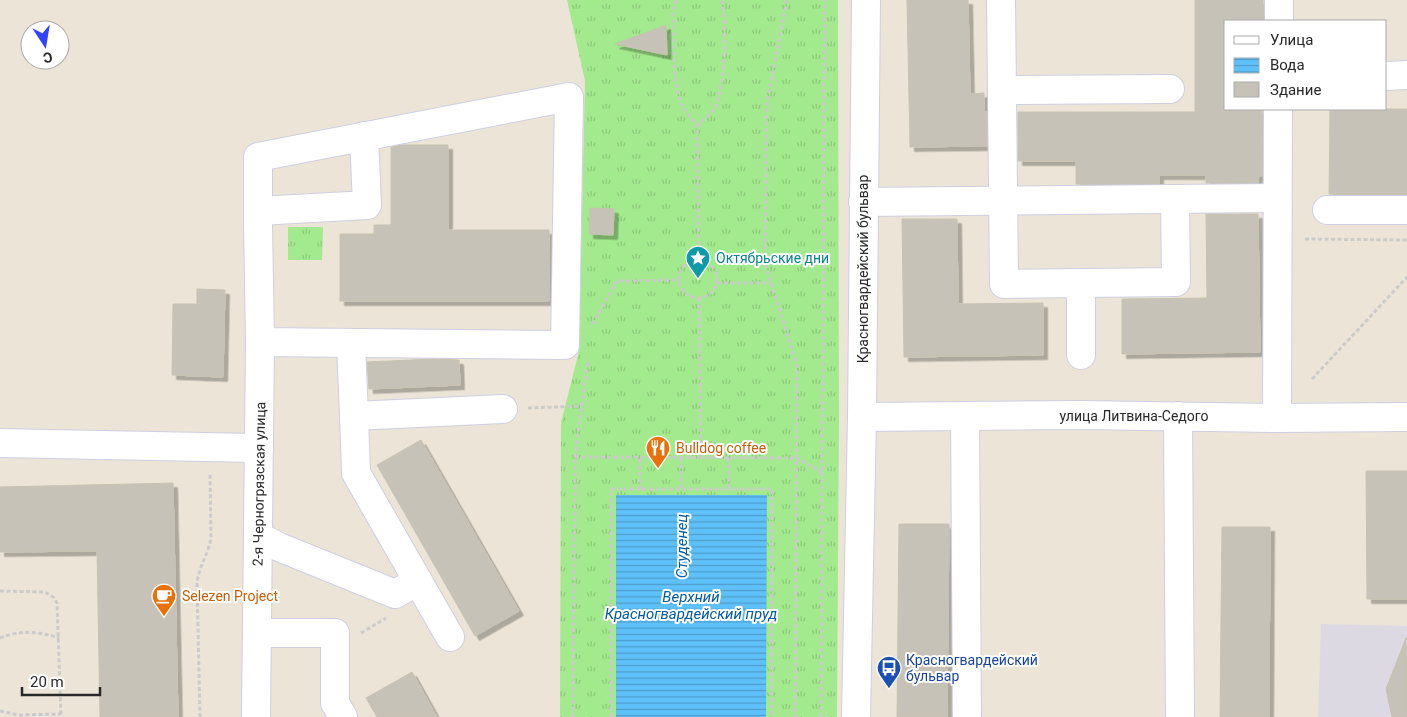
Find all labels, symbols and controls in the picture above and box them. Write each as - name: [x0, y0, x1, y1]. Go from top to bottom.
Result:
- north arrow: [20, 20, 70, 70]
- legend: [1224, 20, 1387, 110]
- text: Улица: [1270, 31, 1313, 49]
- text: С: [42, 49, 54, 66]
- text: Вода: [1270, 56, 1305, 74]
- text: Здание: [1270, 81, 1321, 99]
- street label: Красногвардейский бульвар: [855, 175, 871, 363]
- place icon: Октябрьские дни: [685, 245, 711, 279]
- place label: Октябрьские дни: [716, 250, 829, 266]
- street label: 2-я Черногрязская улица: [250, 402, 268, 566]
- street label: улица Литвина-Седого: [1060, 408, 1209, 424]
- restaurant icon: Bulldog coffee: [645, 435, 671, 469]
- place label: Bulldog coffee: [676, 440, 766, 456]
- water label: Студенец: [673, 514, 691, 578]
- cafe icon: Selezen Project: [151, 583, 177, 617]
- place label: Selezen Project: [182, 588, 279, 604]
- water label: Верхний Красногвардейский пруд: [605, 588, 777, 623]
- place label: Красногвардейский бульвар: [906, 652, 1038, 684]
- bus stop icon: Красногвардейский бульвар: [876, 655, 902, 689]
- scale bar: [22, 664, 100, 696]
- text: 20 m: [30, 673, 64, 691]

